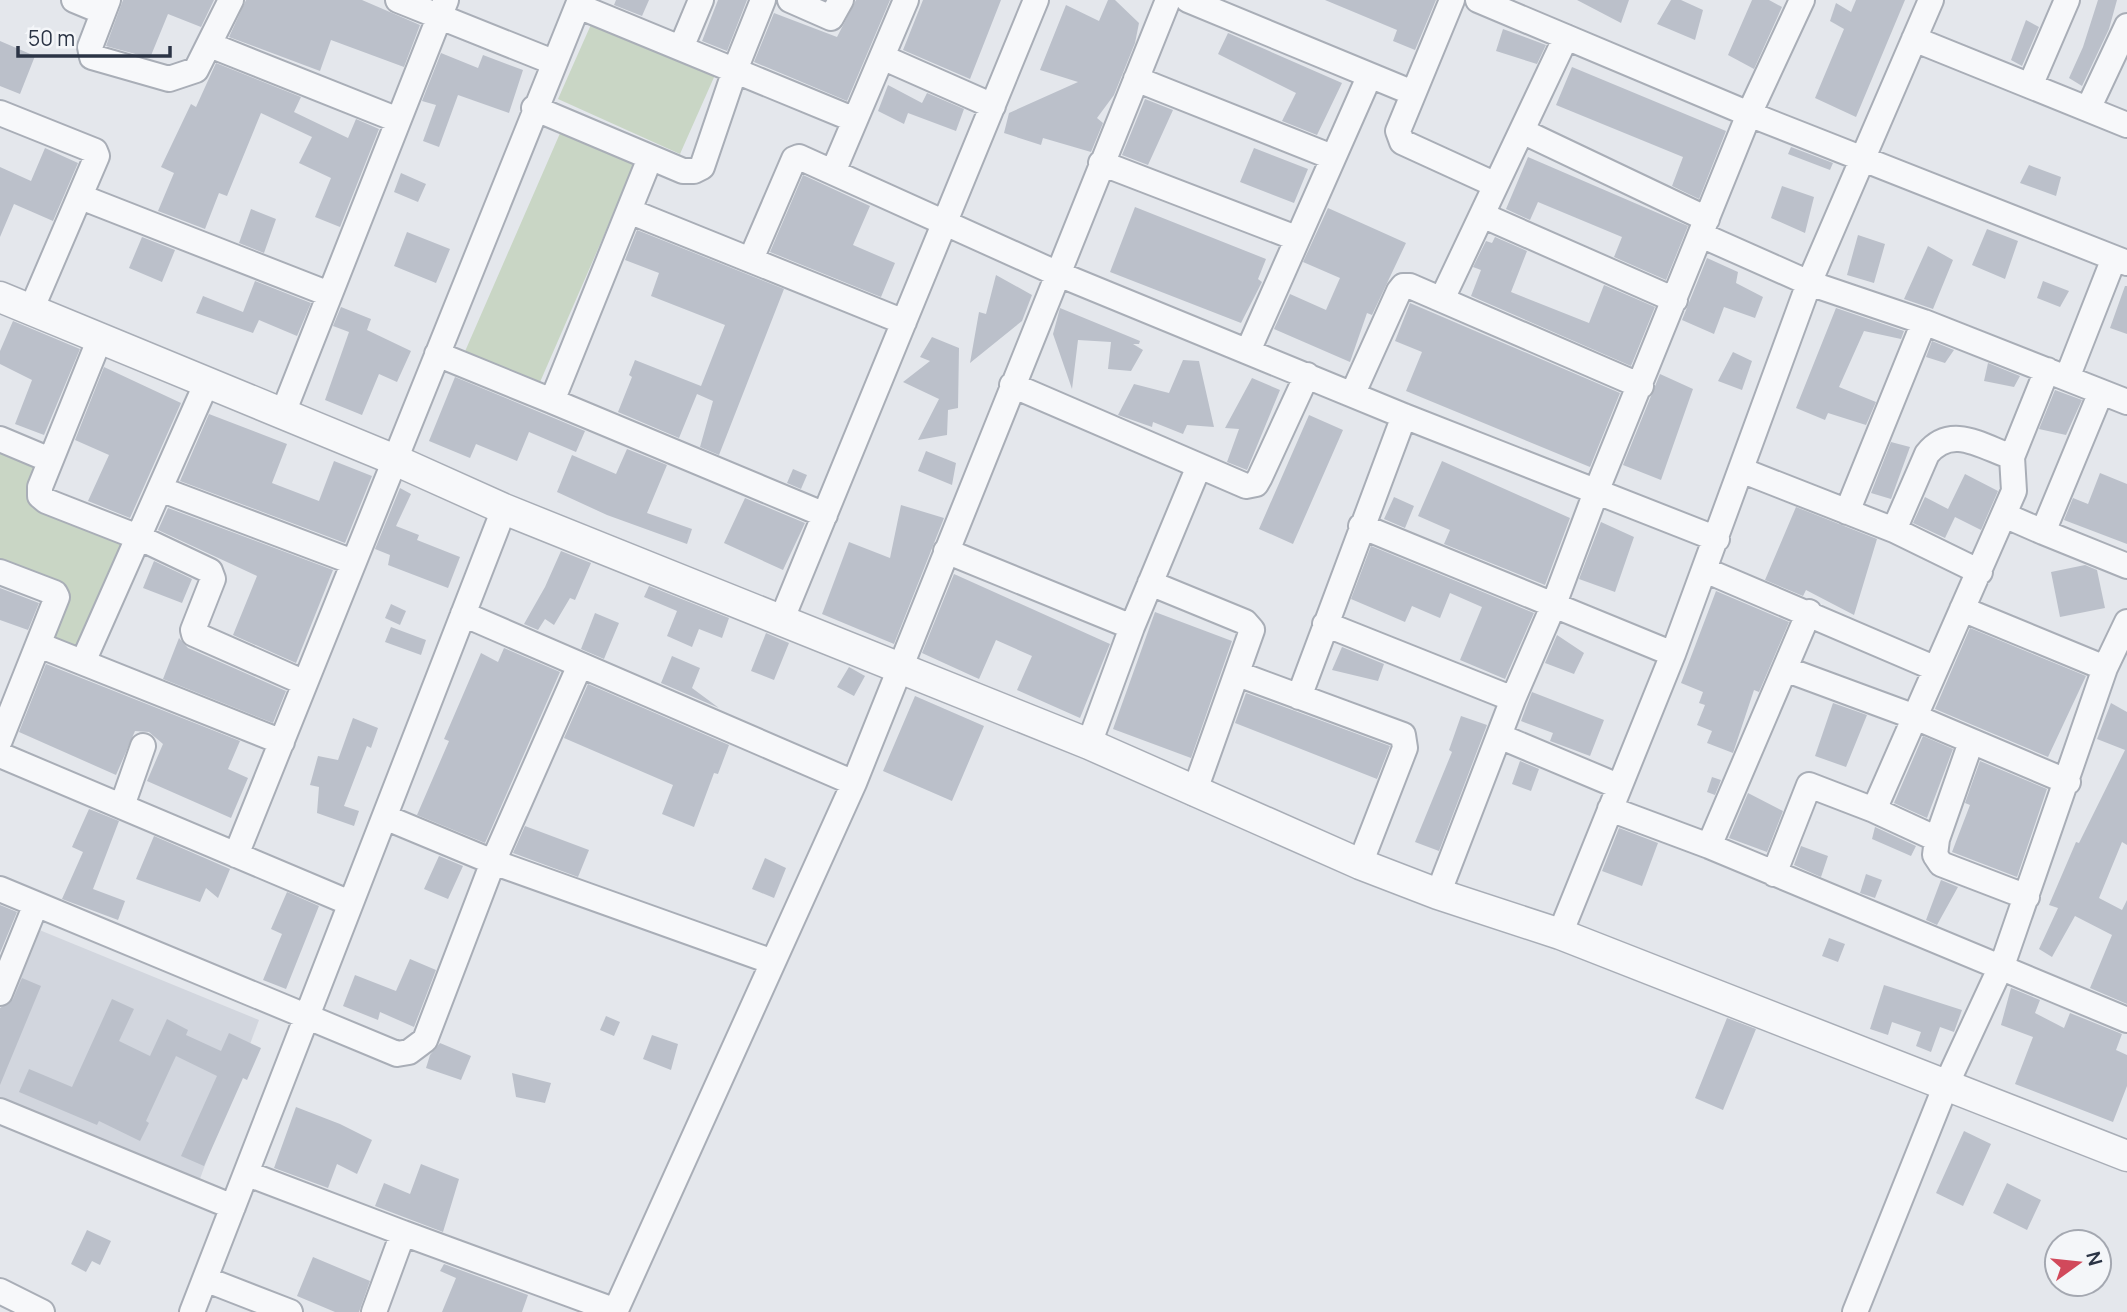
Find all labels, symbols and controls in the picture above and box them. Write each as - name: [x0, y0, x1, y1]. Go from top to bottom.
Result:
- scale bar: [18, 14, 170, 58]
- text: 50 m: [28, 24, 75, 52]
- north arrow: [2043, 1228, 2113, 1298]
- text: N: [2080, 1249, 2109, 1269]

